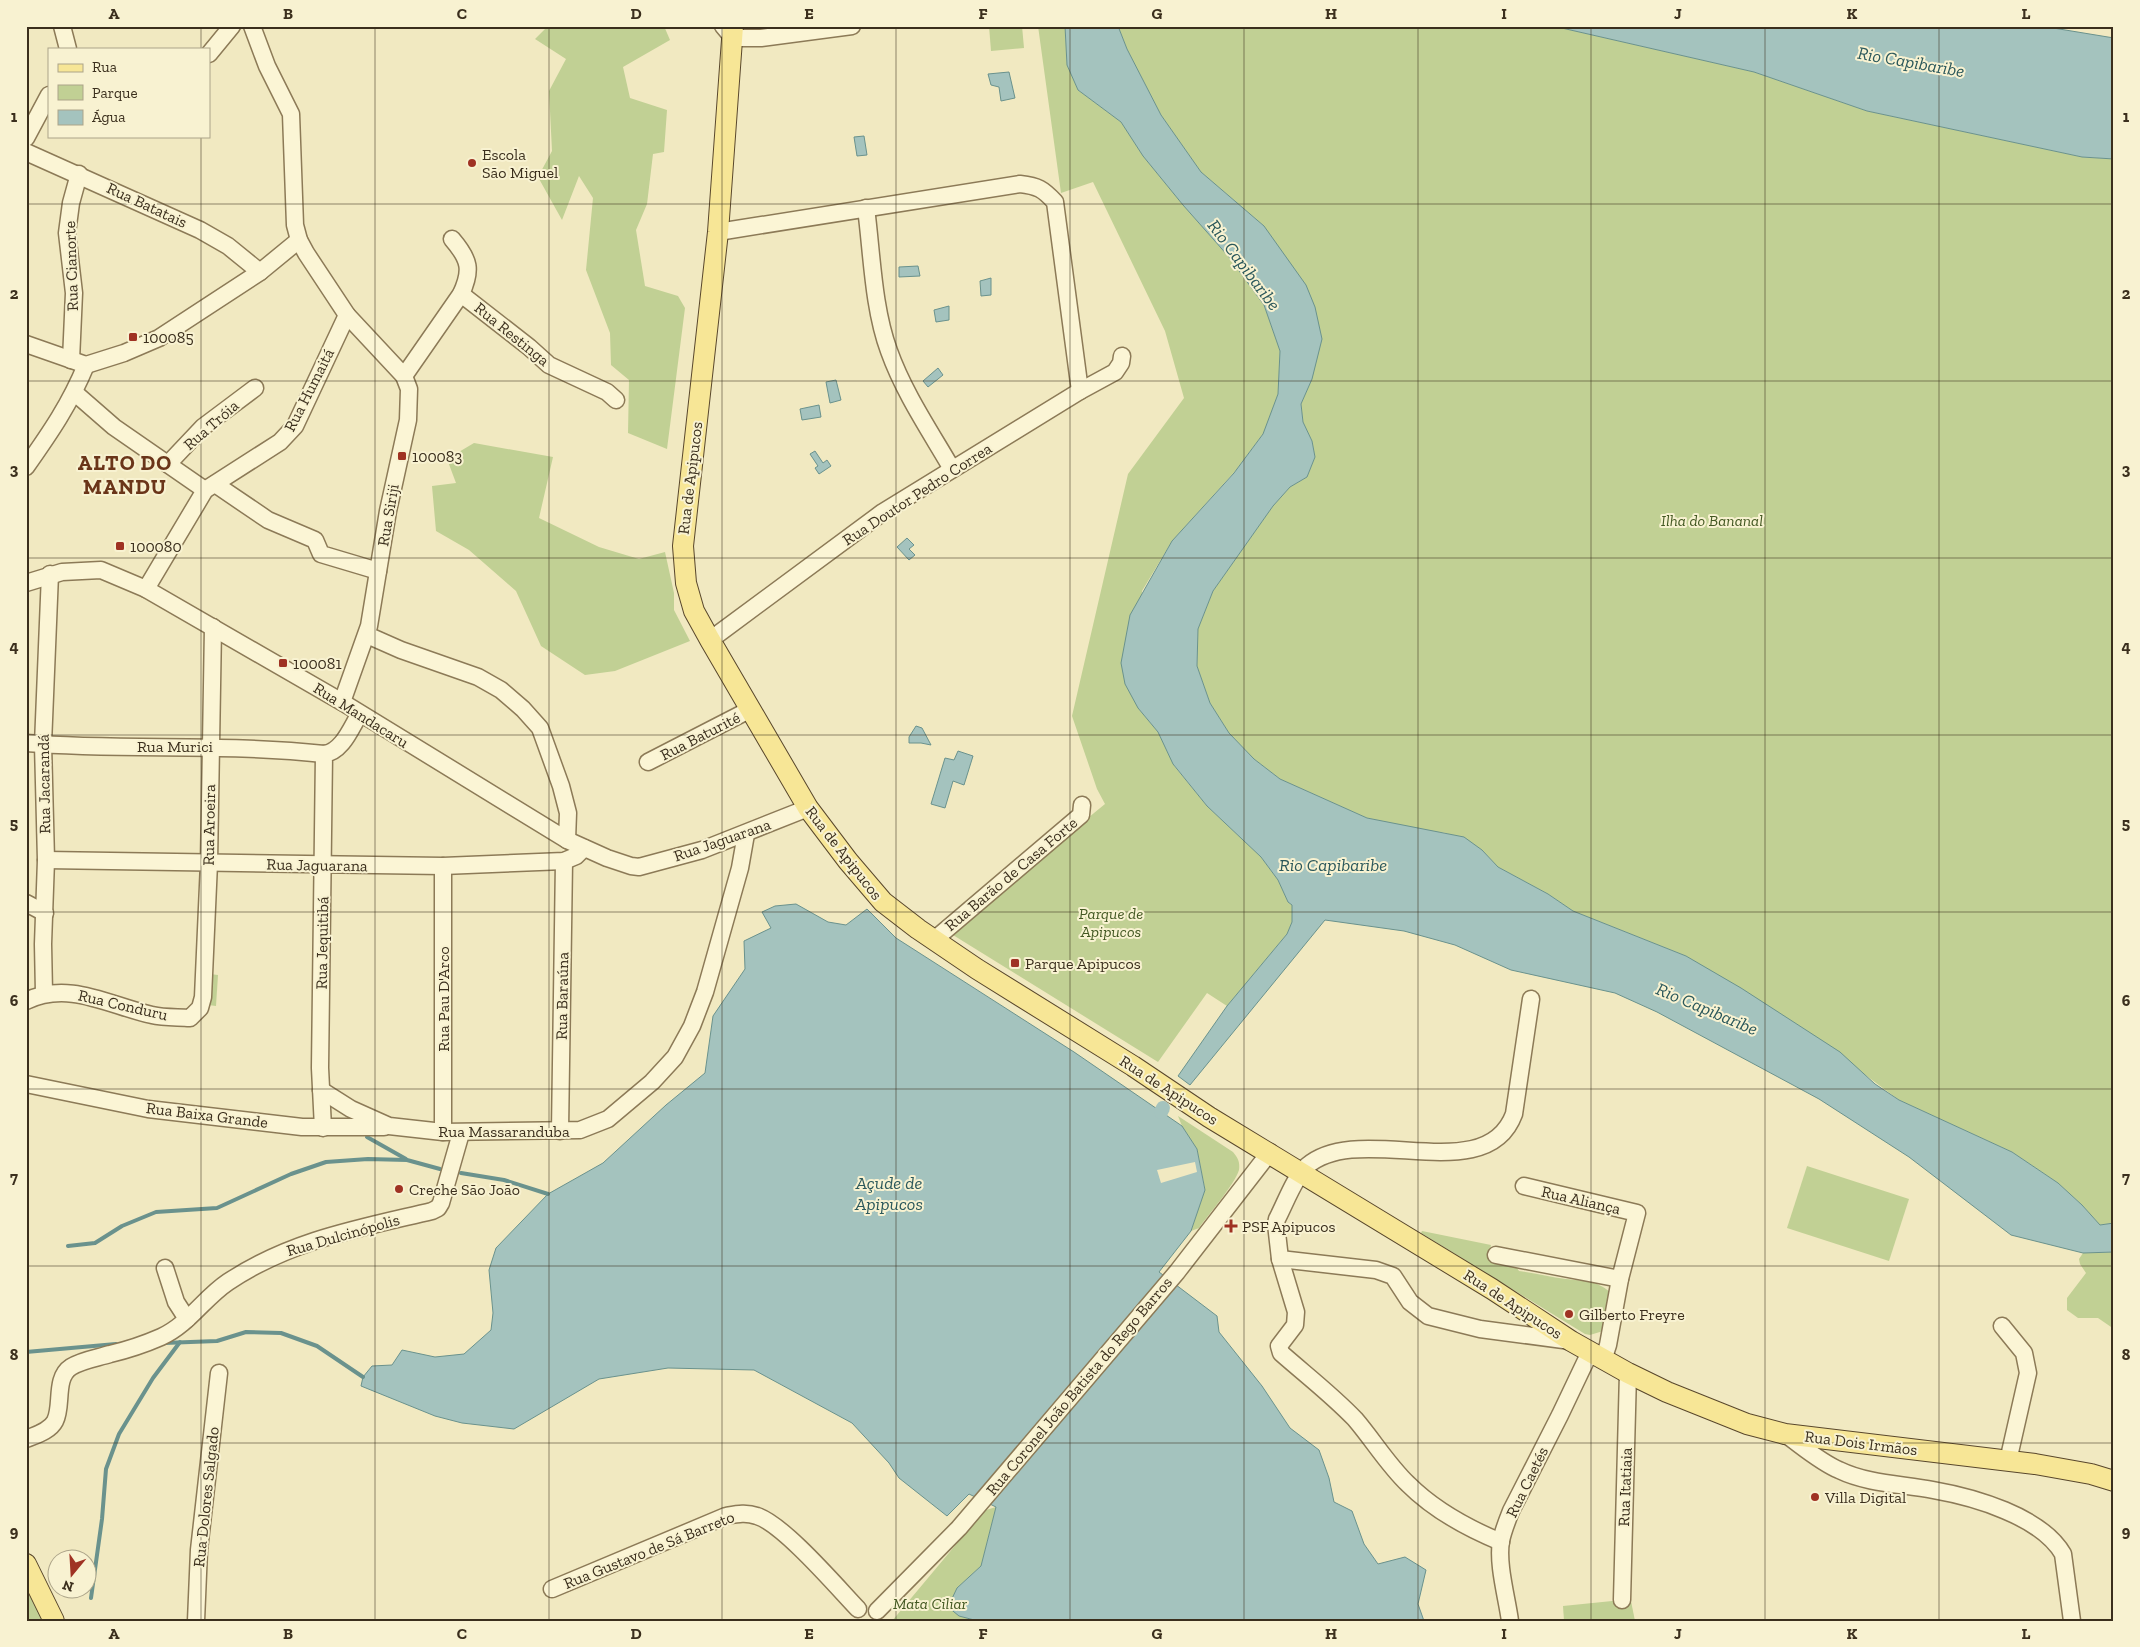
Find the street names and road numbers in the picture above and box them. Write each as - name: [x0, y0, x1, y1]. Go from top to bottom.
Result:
- street label: Rua Batatais: [104, 178, 190, 232]
- street label: Rua Cianorte: [60, 221, 82, 311]
- street label: Rua Restinga: [471, 298, 553, 370]
- street label: Rua Humaitá: [280, 345, 338, 435]
- street label: Rua Tróia: [180, 396, 243, 454]
- street label: Rua de Apipucos: [674, 420, 706, 536]
- street label: Rua Doutor Pedro Correa: [839, 439, 995, 549]
- street label: Rua Siriji: [373, 482, 403, 548]
- street label: Rua Mandacaru: [310, 678, 412, 752]
- street label: Rua Baturité: [657, 708, 743, 764]
- street label: Rua Jacarandá: [34, 734, 54, 834]
- street label: Rua Murici: [137, 737, 214, 756]
- street label: Rua Aroeira: [199, 784, 219, 866]
- street label: Rua de Apipucos: [802, 802, 886, 904]
- street label: Rua Barão de Casa Forte: [941, 813, 1081, 935]
- street label: Rua Jaguarana: [671, 814, 773, 865]
- street label: Rua Jaguarana: [266, 855, 368, 875]
- street label: Rua Jequitibá: [312, 896, 332, 990]
- street label: Rua Pau D'Arco: [434, 946, 453, 1052]
- street label: Rua Baraúna: [552, 952, 572, 1040]
- street label: Rua Conduru: [76, 985, 170, 1025]
- street label: Rua de Apipucos: [1116, 1051, 1222, 1129]
- street label: Rua Baixa Grande: [145, 1098, 269, 1132]
- street label: Rua Massaranduba: [438, 1122, 570, 1141]
- street label: Rua Aliança: [1539, 1182, 1623, 1218]
- street label: Rua Dulcinópolis: [284, 1210, 402, 1260]
- street label: Rua de Apipucos: [1460, 1265, 1566, 1343]
- street label: Rua Coronel João Batista do Rego Barros: [982, 1273, 1176, 1499]
- street label: Rua Dolores Salgado: [189, 1426, 223, 1568]
- street label: Rua Dois Irmãos: [1804, 1427, 1918, 1459]
- street label: Rua Caetés: [1502, 1444, 1552, 1520]
- street label: Rua Itatiaia: [1614, 1447, 1636, 1527]
- street label: Rua Gustavo de Sá Barreto: [561, 1507, 737, 1593]

